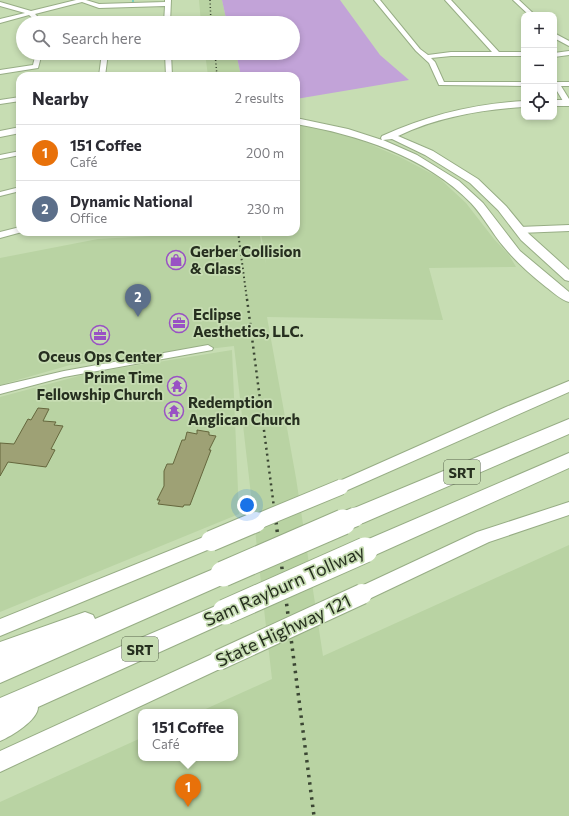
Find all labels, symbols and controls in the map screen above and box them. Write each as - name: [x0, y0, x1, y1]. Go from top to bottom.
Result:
- map controls: [521, 12, 557, 120]
- button: +: [521, 12, 557, 48]
- search box: [16, 16, 300, 60]
- icon: search: [30, 27, 52, 49]
- text: Search here: [62, 29, 141, 47]
- button: −: [521, 48, 557, 84]
- button: locate: [521, 84, 557, 120]
- text: Nearby: [32, 88, 89, 109]
- text: 2 results: [235, 90, 284, 106]
- text: 151 Coffee: [70, 136, 142, 154]
- text: 1: [42, 145, 48, 161]
- text: 200 m: [246, 145, 284, 161]
- text: Café: [70, 154, 97, 170]
- text: Dynamic National: [70, 192, 193, 210]
- text: 2: [41, 201, 49, 217]
- text: 230 m: [247, 201, 284, 217]
- text: Office: [70, 210, 107, 226]
- place label: Gerber Collision & Glass: [190, 242, 301, 277]
- shop icon: Gerber Collision & Glass: [165, 249, 187, 271]
- pin: 2: [125, 284, 151, 317]
- place label: Eclipse Aesthetics, LLC.: [193, 305, 304, 340]
- office icon: Eclipse Aesthetics, LLC.: [168, 312, 190, 334]
- office icon: Oceus Ops Center: [89, 324, 111, 346]
- place label: Oceus Ops Center: [38, 347, 162, 365]
- place label: Prime Time Fellowship Church: [36, 368, 163, 403]
- temple icon: Prime Time Fellowship Church: [166, 375, 188, 397]
- place label: Redemption Anglican Church: [188, 393, 300, 428]
- temple icon: Redemption Anglican Church: [163, 400, 185, 422]
- road number: SRT: [444, 460, 480, 484]
- your location: [237, 495, 257, 515]
- street label: Sam Rayburn Tollway: [200, 540, 368, 630]
- street label: State Highway 121: [212, 589, 354, 671]
- road number: SRT: [122, 637, 158, 661]
- popup: [138, 709, 238, 761]
- text: 151 Coffee: [152, 718, 224, 736]
- text: Café: [152, 736, 180, 752]
- pin: 1: [175, 774, 201, 807]

